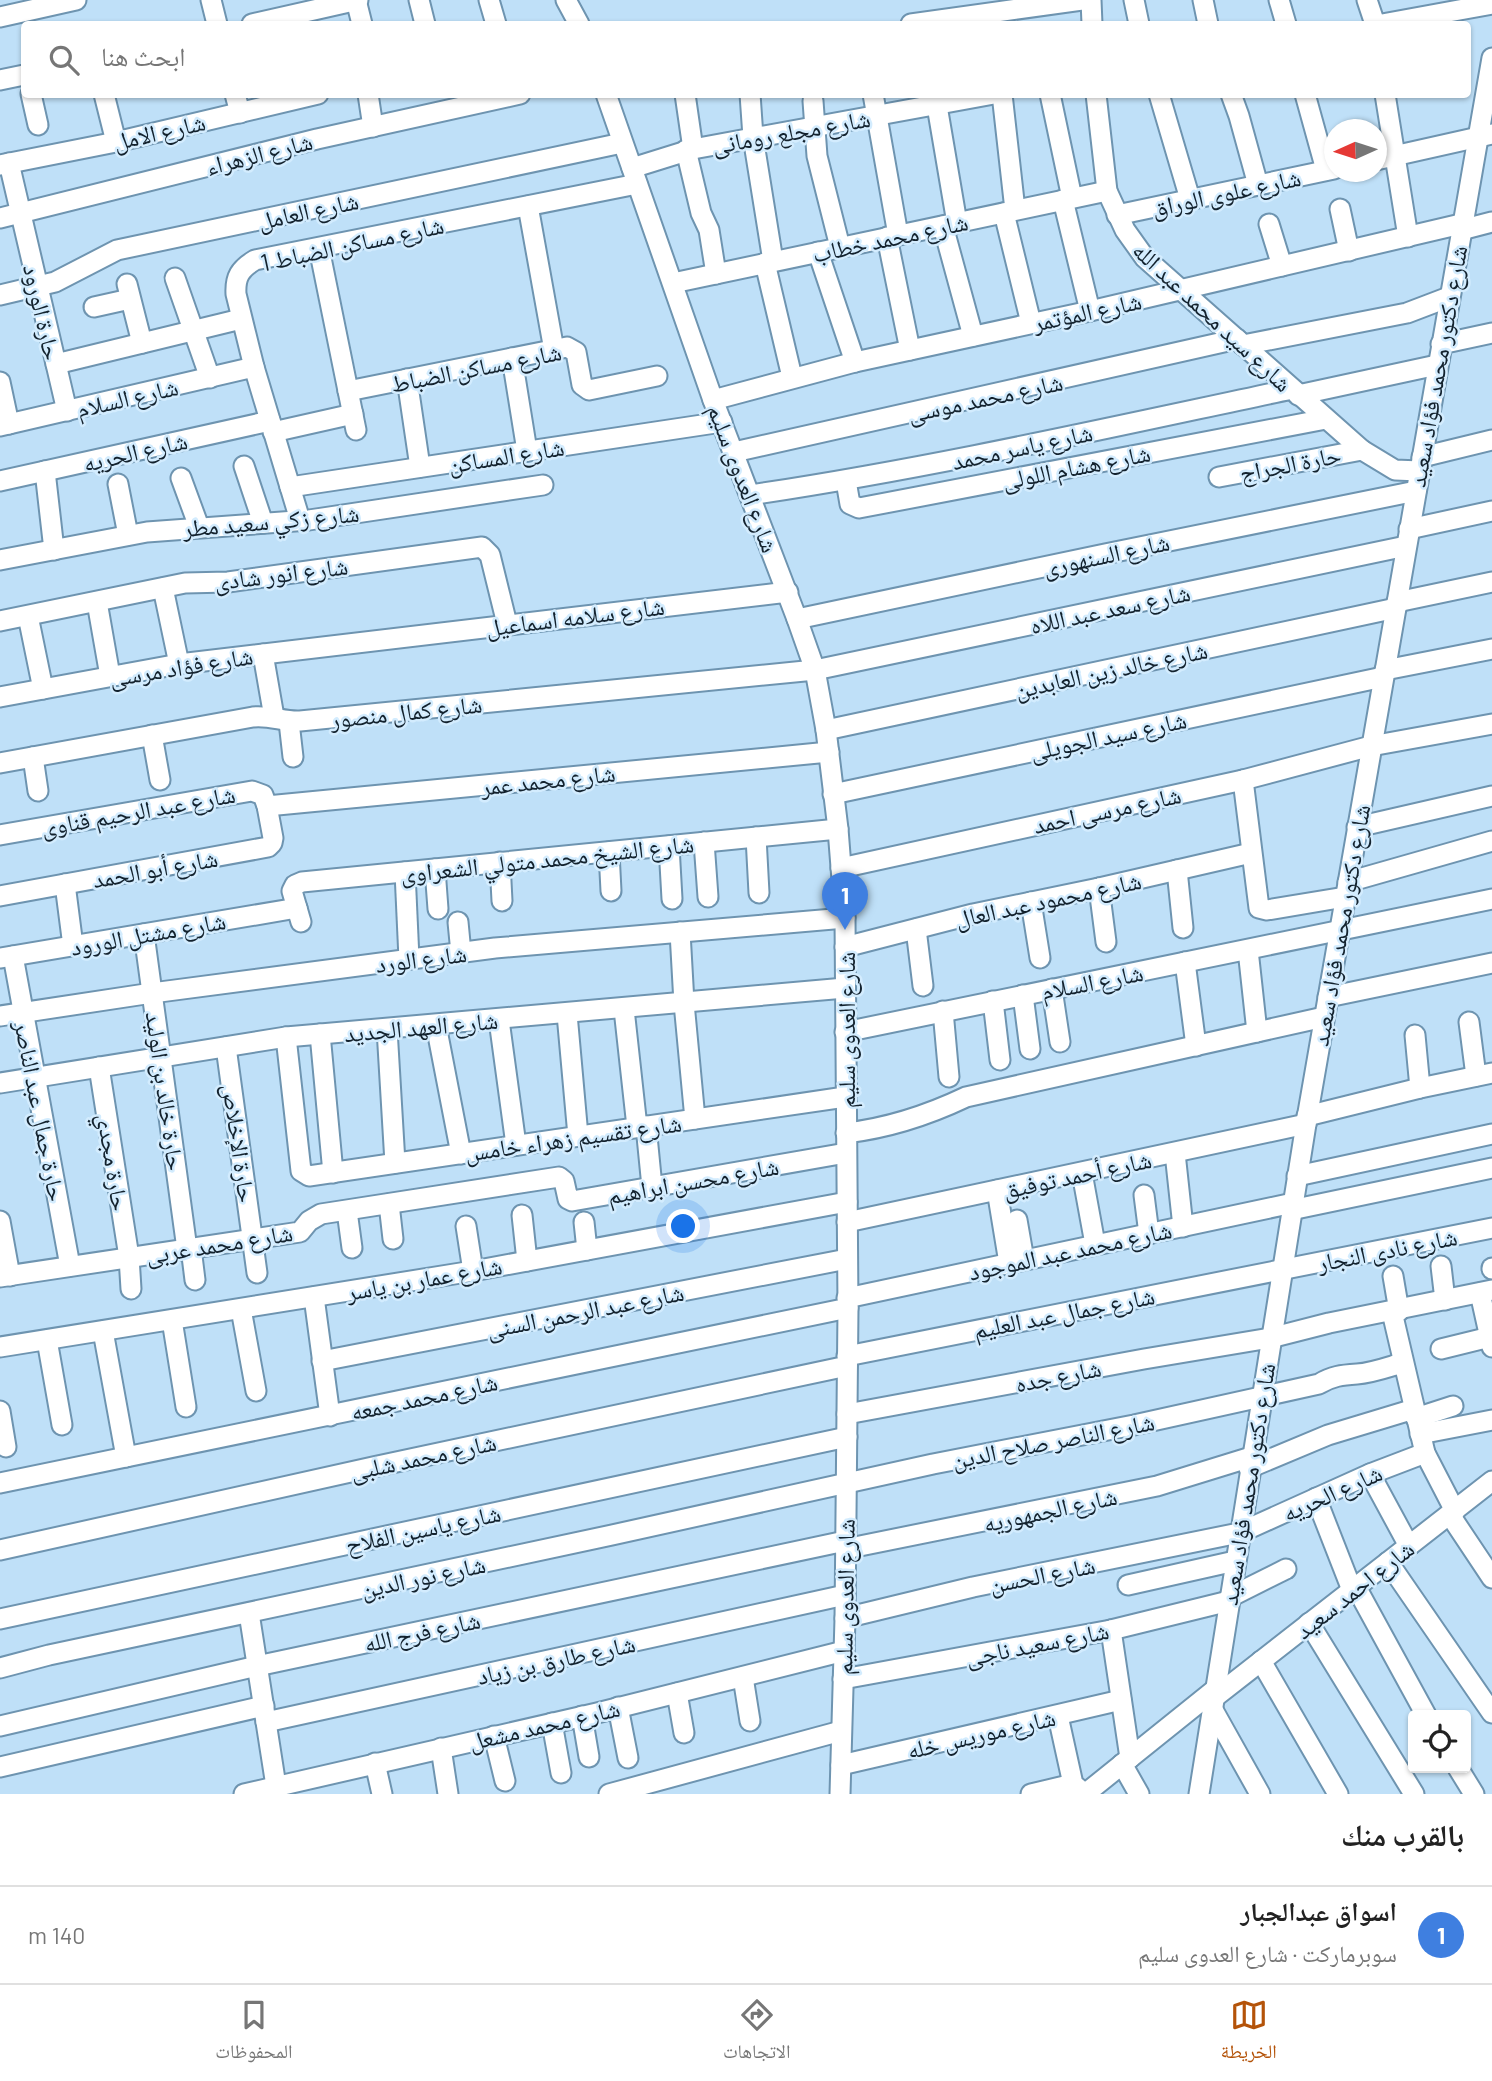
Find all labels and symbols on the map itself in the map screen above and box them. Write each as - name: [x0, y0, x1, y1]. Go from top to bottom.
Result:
- street label: شارع مجلع رومانى: [710, 103, 873, 161]
- street label: شارع الامل: [110, 106, 208, 158]
- north arrow: [1324, 119, 1387, 182]
- street label: شارع الزهراء: [203, 126, 316, 182]
- street label: شارع علوى الوراق: [1149, 162, 1304, 224]
- street label: شارع العامل: [255, 185, 361, 237]
- street label: شارع محمد خطاب: [810, 206, 971, 270]
- street label: شارع مساكن الضباط 1: [258, 209, 447, 279]
- street label: شارع سيد محمد عبد الله: [1126, 235, 1299, 399]
- street label: شارع دكتور محمد فؤاد سعيد: [1401, 243, 1475, 489]
- street label: حارة الورود: [18, 261, 68, 363]
- street label: شارع المؤتمر: [1029, 285, 1144, 339]
- street label: شارع مساكن الضباط: [388, 336, 564, 400]
- street label: شارع محمد موسى: [905, 366, 1066, 430]
- street label: شارع السلام: [73, 371, 181, 426]
- street label: شارع العدوى سليم: [700, 400, 786, 557]
- street label: شارع ياسر محمد: [949, 417, 1095, 477]
- street label: شارع الحريه: [80, 425, 190, 479]
- street label: شارع المساكن: [446, 432, 566, 480]
- street label: شارع هشام اللولى: [999, 437, 1153, 498]
- street label: حارة الجراج: [1237, 439, 1344, 489]
- street label: شارع زكي سعيد مطر: [180, 498, 361, 548]
- street label: شارع السنهورى: [1040, 526, 1172, 584]
- street label: شارع انور شادى: [212, 550, 350, 598]
- street label: شارع سعد عبد اللاه: [1027, 577, 1193, 641]
- street label: شارع سلامه اسماعيل: [484, 591, 666, 643]
- street label: شارع خالد زين العابدين: [1012, 634, 1210, 706]
- street label: شارع فؤاد مرسى: [107, 640, 255, 694]
- street label: شارع كمال منصور: [328, 689, 484, 735]
- street label: شارع سيد الجويلى: [1027, 704, 1190, 768]
- street label: شارع محمد عمر: [478, 758, 617, 803]
- street label: شارع عبد الرحيم قناوى: [39, 779, 238, 844]
- street label: شارع مرسى احمد: [1030, 779, 1184, 841]
- street label: شارع دكتور محمد فؤاد سعيد: [1304, 802, 1378, 1048]
- street label: شارع الشيخ محمد متولي الشعراوى: [399, 828, 696, 894]
- street label: شارع أبو الحمد: [90, 843, 220, 895]
- street label: شارع محمود عبد العال: [952, 865, 1144, 935]
- pin: 1: [822, 872, 868, 930]
- street label: شارع مشتل الورود: [68, 905, 228, 963]
- street label: شارع الورد: [374, 938, 468, 980]
- street label: شارع العدوى سليم: [831, 952, 863, 1108]
- street label: شارع السلام: [1038, 957, 1146, 1008]
- street label: شارع العهد الجديد: [343, 1005, 499, 1049]
- street label: حارة خالد بن الوليد: [139, 1010, 192, 1173]
- street label: حارة جمال عبد الناصر: [8, 1017, 73, 1204]
- street label: حارة الإخلاص: [216, 1082, 263, 1204]
- street label: شارع تقسيم زهراء خامس: [463, 1107, 684, 1170]
- street label: حارة مجدي: [86, 1111, 136, 1214]
- street label: شارع أحمد توفيق: [1000, 1144, 1154, 1206]
- street label: شارع محسن ابراهيم: [605, 1151, 781, 1212]
- your location: [666, 1209, 700, 1243]
- street label: شارع محمد عبد الموجود: [966, 1214, 1175, 1288]
- street label: شارع محمد عربى: [143, 1217, 295, 1271]
- street label: شارع نادى النجار: [1314, 1221, 1460, 1279]
- street label: شارع عمار بن ياسر: [343, 1250, 505, 1308]
- street label: شارع عبد الرحمن السنى: [484, 1277, 687, 1345]
- street label: شارع جمال عبد العليم: [971, 1280, 1158, 1347]
- street label: شارع جده: [1013, 1352, 1104, 1399]
- street label: شارع دكتور محمد فؤاد سعيد: [1214, 1361, 1282, 1607]
- street label: شارع محمد جمعه: [348, 1366, 501, 1428]
- street label: شارع الناصر صلاح الدين: [949, 1406, 1157, 1476]
- street label: شارع محمد شلبى: [347, 1426, 499, 1488]
- street label: شارع الحريه: [1278, 1457, 1387, 1529]
- street label: شارع الجمهوريه: [981, 1481, 1120, 1539]
- street label: شارع ياسين الفلاح: [343, 1497, 504, 1561]
- street label: شارع العدوى سليم: [828, 1519, 863, 1675]
- street label: شارع احمد سعيد: [1289, 1533, 1421, 1646]
- street label: شارع نور الدين: [358, 1549, 488, 1605]
- street label: شارع الحسن: [987, 1550, 1098, 1600]
- street label: شارع فرج الله: [361, 1605, 483, 1659]
- street label: شارع سعيد ناجى: [963, 1615, 1112, 1673]
- street label: شارع طارق بن زياد: [474, 1628, 638, 1692]
- street label: شارع محمد مشعل: [466, 1693, 623, 1757]
- street label: شارع موريس خله: [904, 1702, 1058, 1766]

